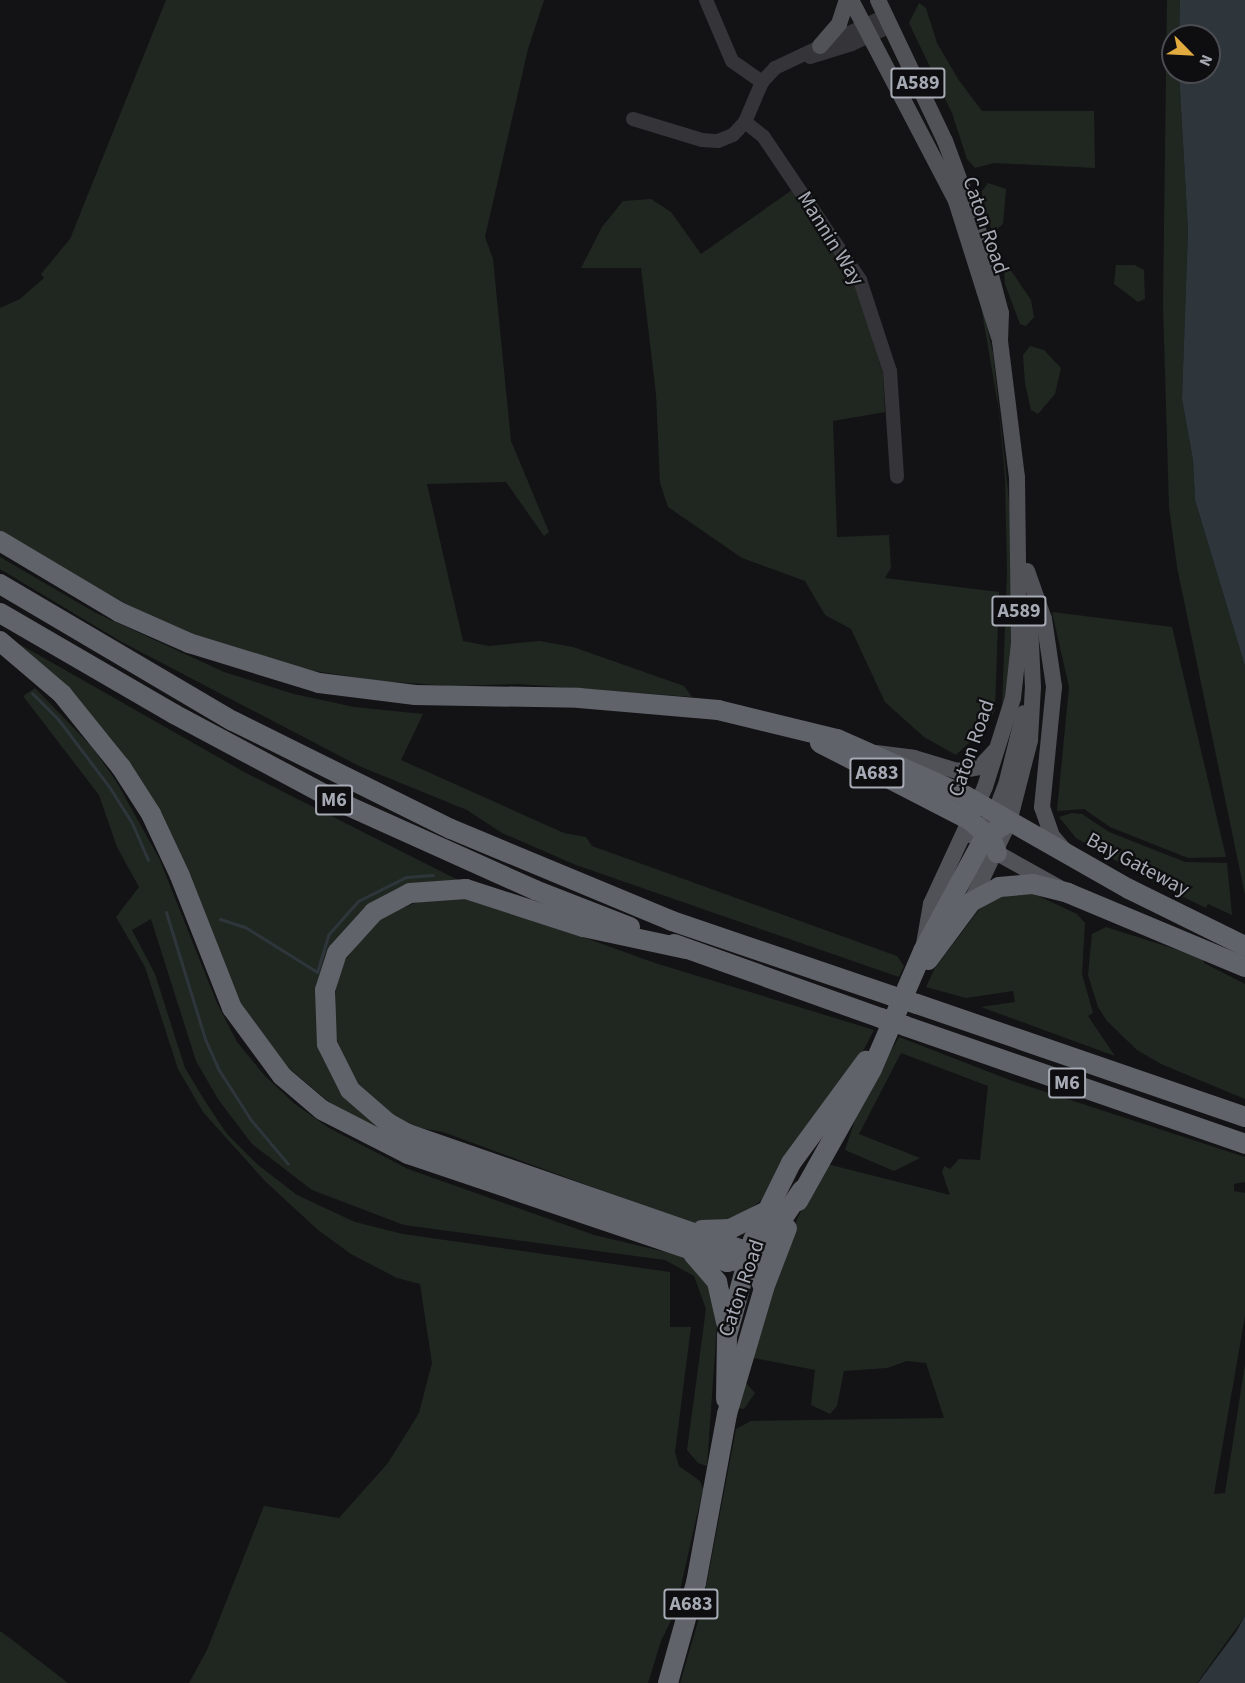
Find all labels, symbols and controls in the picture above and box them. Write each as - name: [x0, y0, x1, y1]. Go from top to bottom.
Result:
- north arrow: [1161, 24, 1221, 84]
- text: N: [1193, 51, 1218, 70]
- road number: A589: [890, 66, 946, 100]
- street label: Caton Road: [958, 173, 1014, 277]
- street label: Mannin Way: [792, 186, 870, 290]
- road number: A589: [990, 594, 1048, 628]
- street label: Caton Road: [943, 696, 999, 800]
- road number: A683: [848, 756, 906, 790]
- road number: M6: [314, 783, 354, 817]
- street label: Bay Gateway: [1082, 826, 1194, 902]
- road number: M6: [1048, 1066, 1086, 1100]
- street label: Caton Road: [713, 1236, 769, 1340]
- road number: A683: [662, 1587, 720, 1621]

